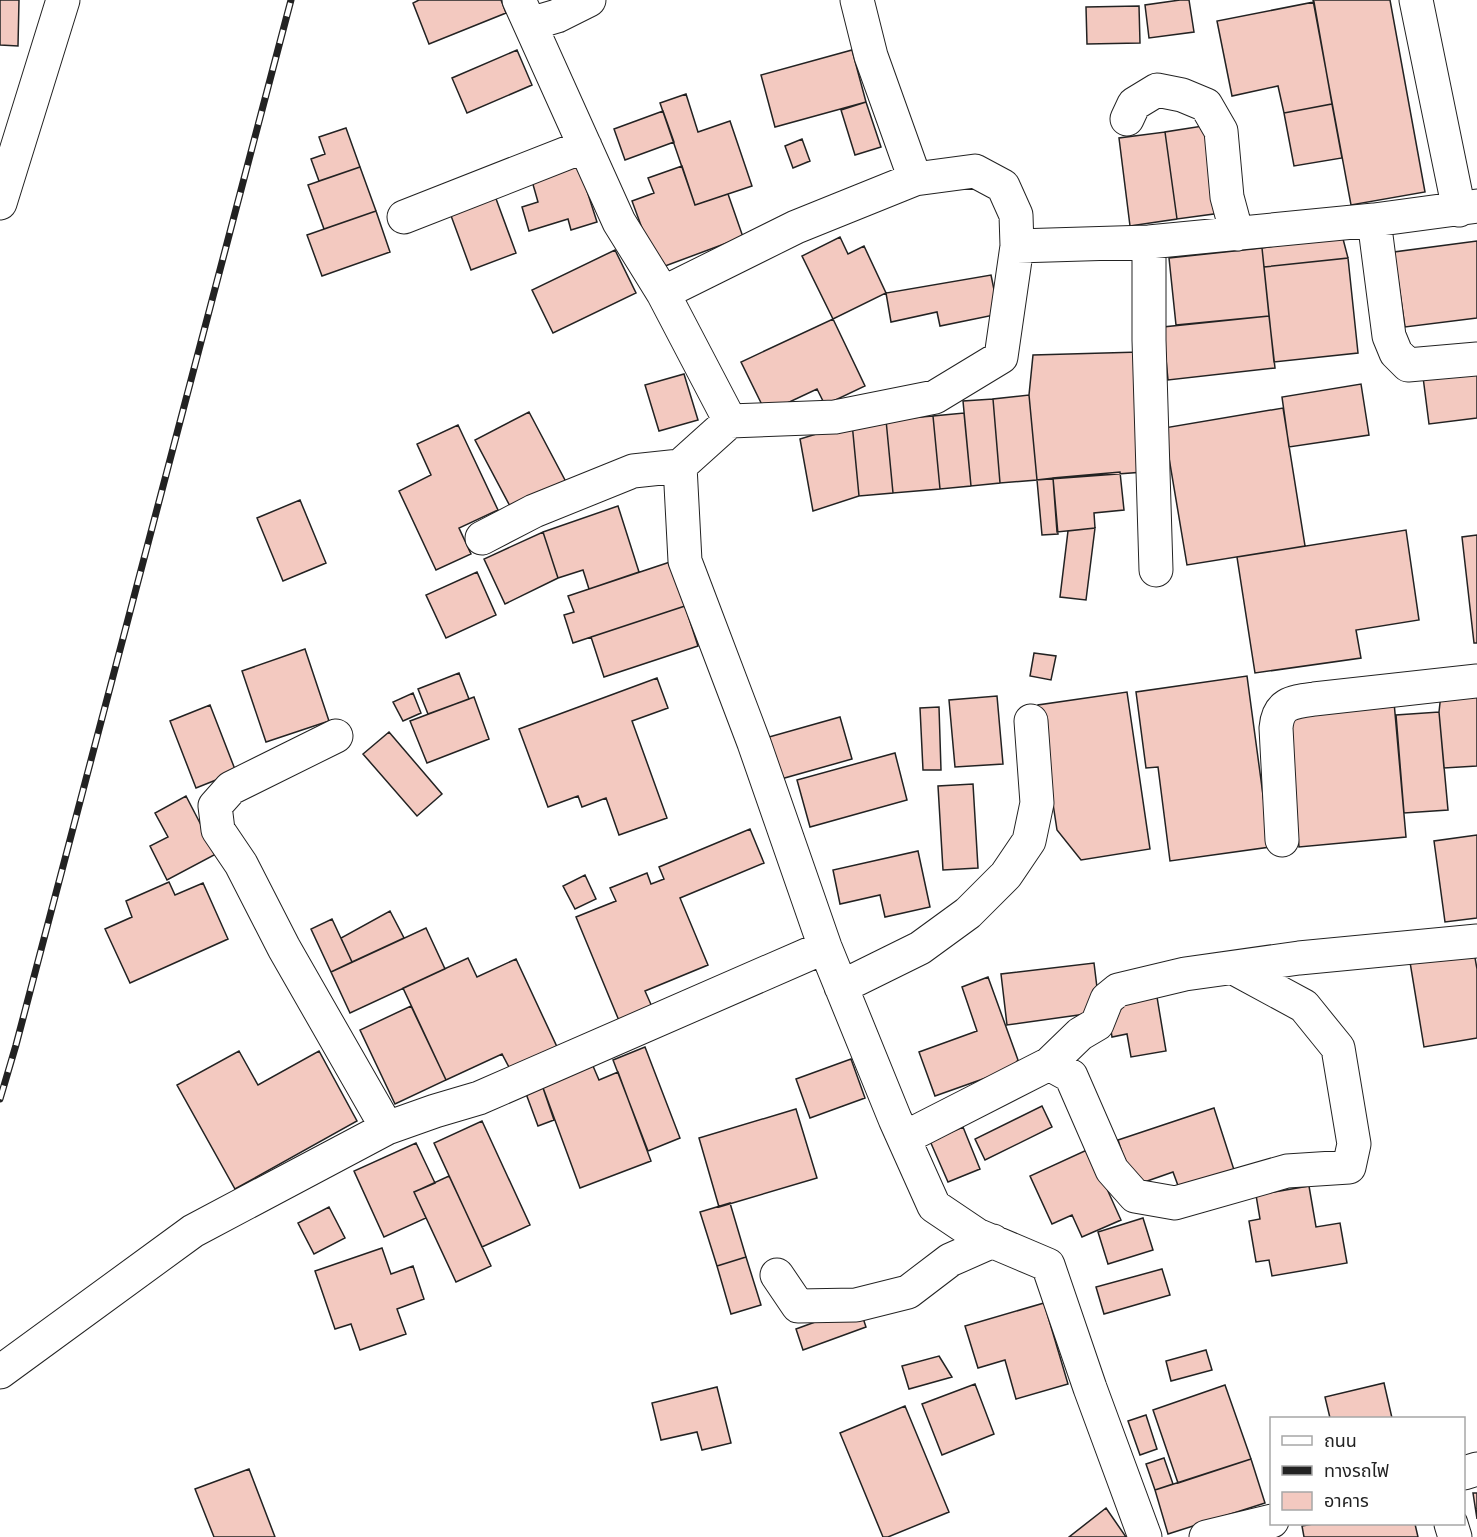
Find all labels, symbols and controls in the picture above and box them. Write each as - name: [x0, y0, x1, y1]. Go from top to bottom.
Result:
- legend: [1270, 1417, 1465, 1525]
- text: ถนน: [1324, 1429, 1357, 1454]
- text: ทางรถไฟ: [1324, 1459, 1389, 1484]
- text: อาคาร: [1324, 1489, 1369, 1514]

